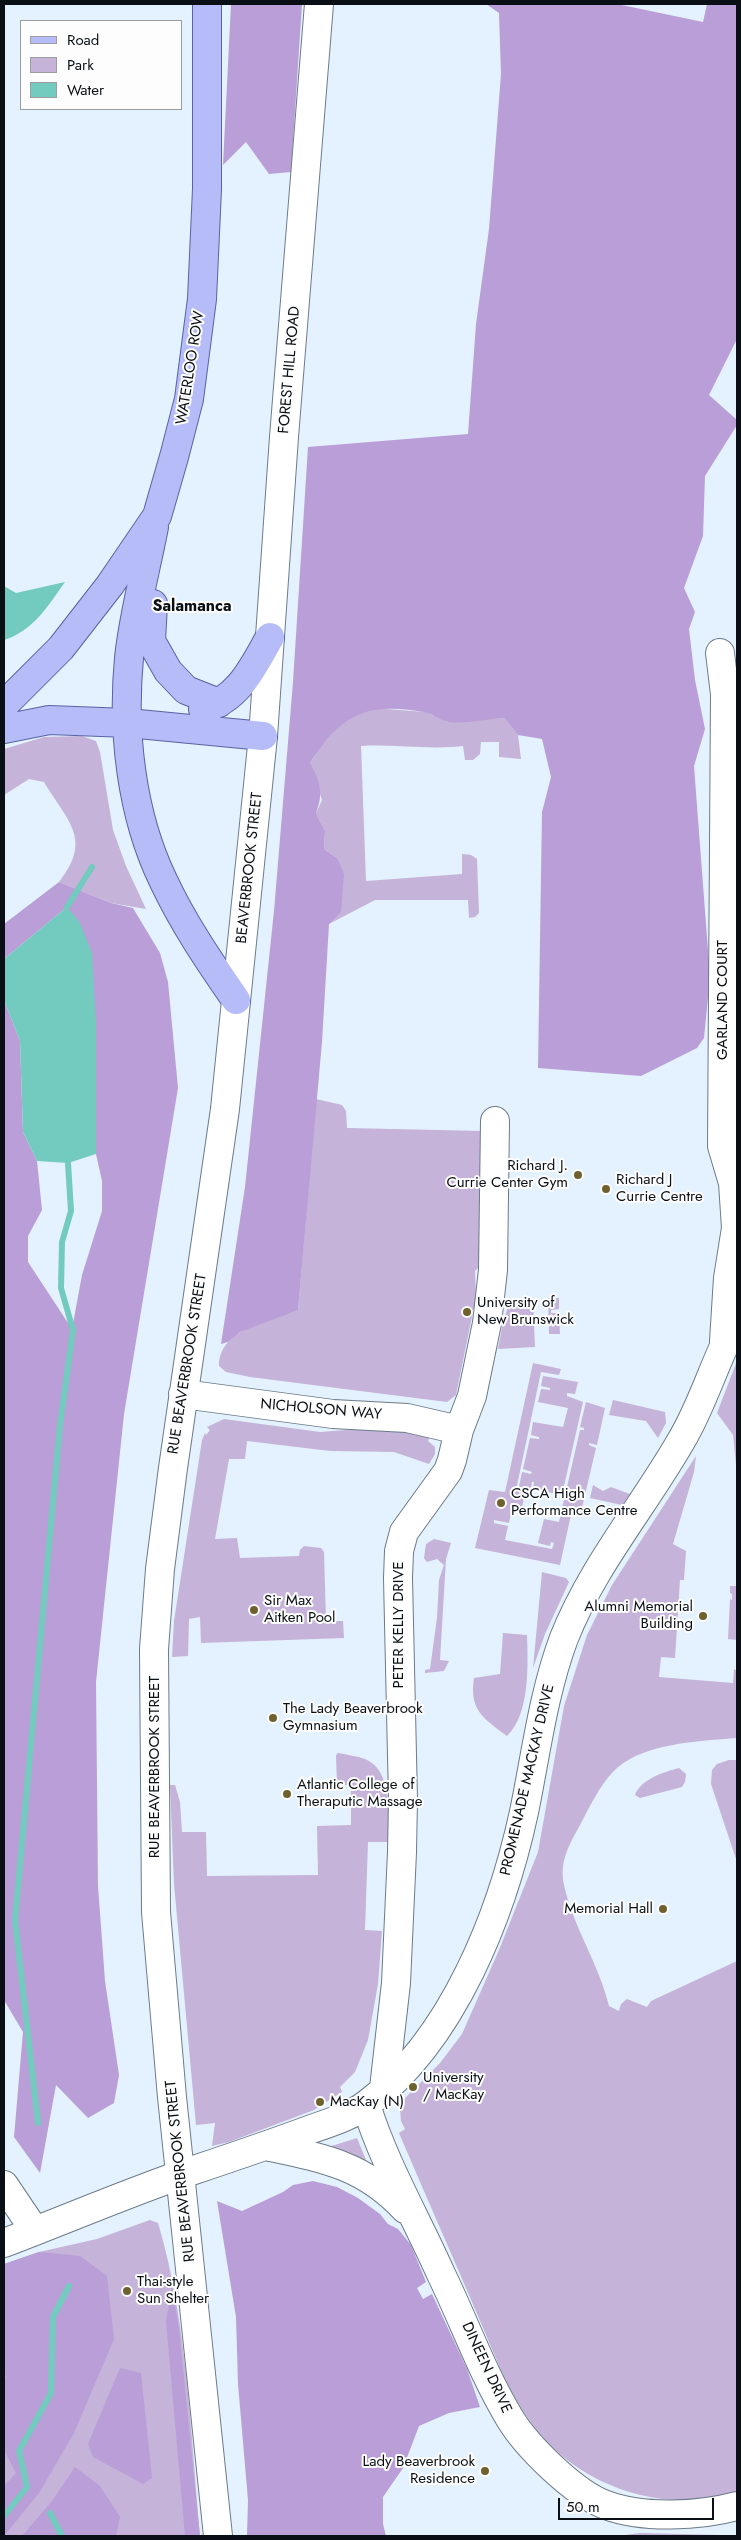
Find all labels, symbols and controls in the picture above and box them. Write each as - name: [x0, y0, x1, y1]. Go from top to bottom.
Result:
- legend: [20, 20, 182, 110]
- text: Road: [67, 29, 99, 51]
- text: Park: [67, 54, 94, 76]
- text: Water: [67, 79, 104, 101]
- street label: FOREST HILL ROAD: [275, 305, 305, 435]
- street label: WATERLOO ROW: [173, 310, 209, 426]
- district label: Salamanca: [152, 597, 232, 617]
- street label: BEAVERBROOK STREET: [233, 791, 267, 945]
- street label: GARLAND COURT: [714, 940, 732, 1060]
- place label: Richard J. Currie Center Gym: [446, 1157, 568, 1192]
- marker: Richard J. Currie Center Gym: [572, 1169, 584, 1181]
- place label: Richard J Currie Centre: [616, 1171, 703, 1206]
- marker: Richard J Currie Centre: [600, 1183, 612, 1195]
- street label: RUE BEAVERBROOK STREET: [165, 1272, 211, 1456]
- place label: University of New Brunswick: [477, 1294, 574, 1329]
- marker: University of New Brunswick: [461, 1306, 473, 1318]
- street label: NICHOLSON WAY: [260, 1396, 382, 1424]
- place label: CSCA High Performance Centre: [511, 1485, 638, 1520]
- marker: CSCA High Performance Centre: [495, 1497, 507, 1509]
- street label: PETER KELLY DRIVE: [390, 1561, 408, 1689]
- place label: Sir Max Aitken Pool: [264, 1592, 335, 1627]
- place label: Alumni Memorial Building: [584, 1598, 693, 1633]
- marker: Sir Max Aitken Pool: [248, 1604, 260, 1616]
- marker: Alumni Memorial Building: [697, 1610, 709, 1622]
- street label: RUE BEAVERBROOK STREET: [146, 1676, 164, 1858]
- street label: PROMENADE MACKAY DRIVE: [497, 1683, 559, 1877]
- place label: The Lady Beaverbrook Gymnasium: [283, 1700, 423, 1735]
- marker: The Lady Beaverbrook Gymnasium: [267, 1712, 279, 1724]
- place label: Atlantic College of Theraputic Massage: [297, 1776, 422, 1811]
- marker: Atlantic College of Theraputic Massage: [281, 1788, 293, 1800]
- place label: Memorial Hall: [564, 1900, 653, 1918]
- marker: Memorial Hall: [657, 1903, 669, 1915]
- place label: University / MacKay: [423, 2069, 484, 2104]
- street label: RUE BEAVERBROOK STREET: [163, 2079, 199, 2263]
- marker: University / MacKay: [407, 2081, 419, 2093]
- place label: MacKay (N): [330, 2093, 404, 2111]
- marker: MacKay (N): [314, 2096, 326, 2108]
- place label: Thai-style Sun Shelter: [137, 2273, 209, 2308]
- marker: Thai-style Sun Shelter: [121, 2285, 133, 2297]
- street label: DINEEN DRIVE: [457, 2320, 515, 2416]
- place label: Lady Beaverbrook Residence: [362, 2453, 475, 2488]
- marker: Lady Beaverbrook Residence: [479, 2465, 491, 2477]
- scale bar: [561, 2488, 717, 2520]
- text: 50 m: [566, 2496, 600, 2518]

